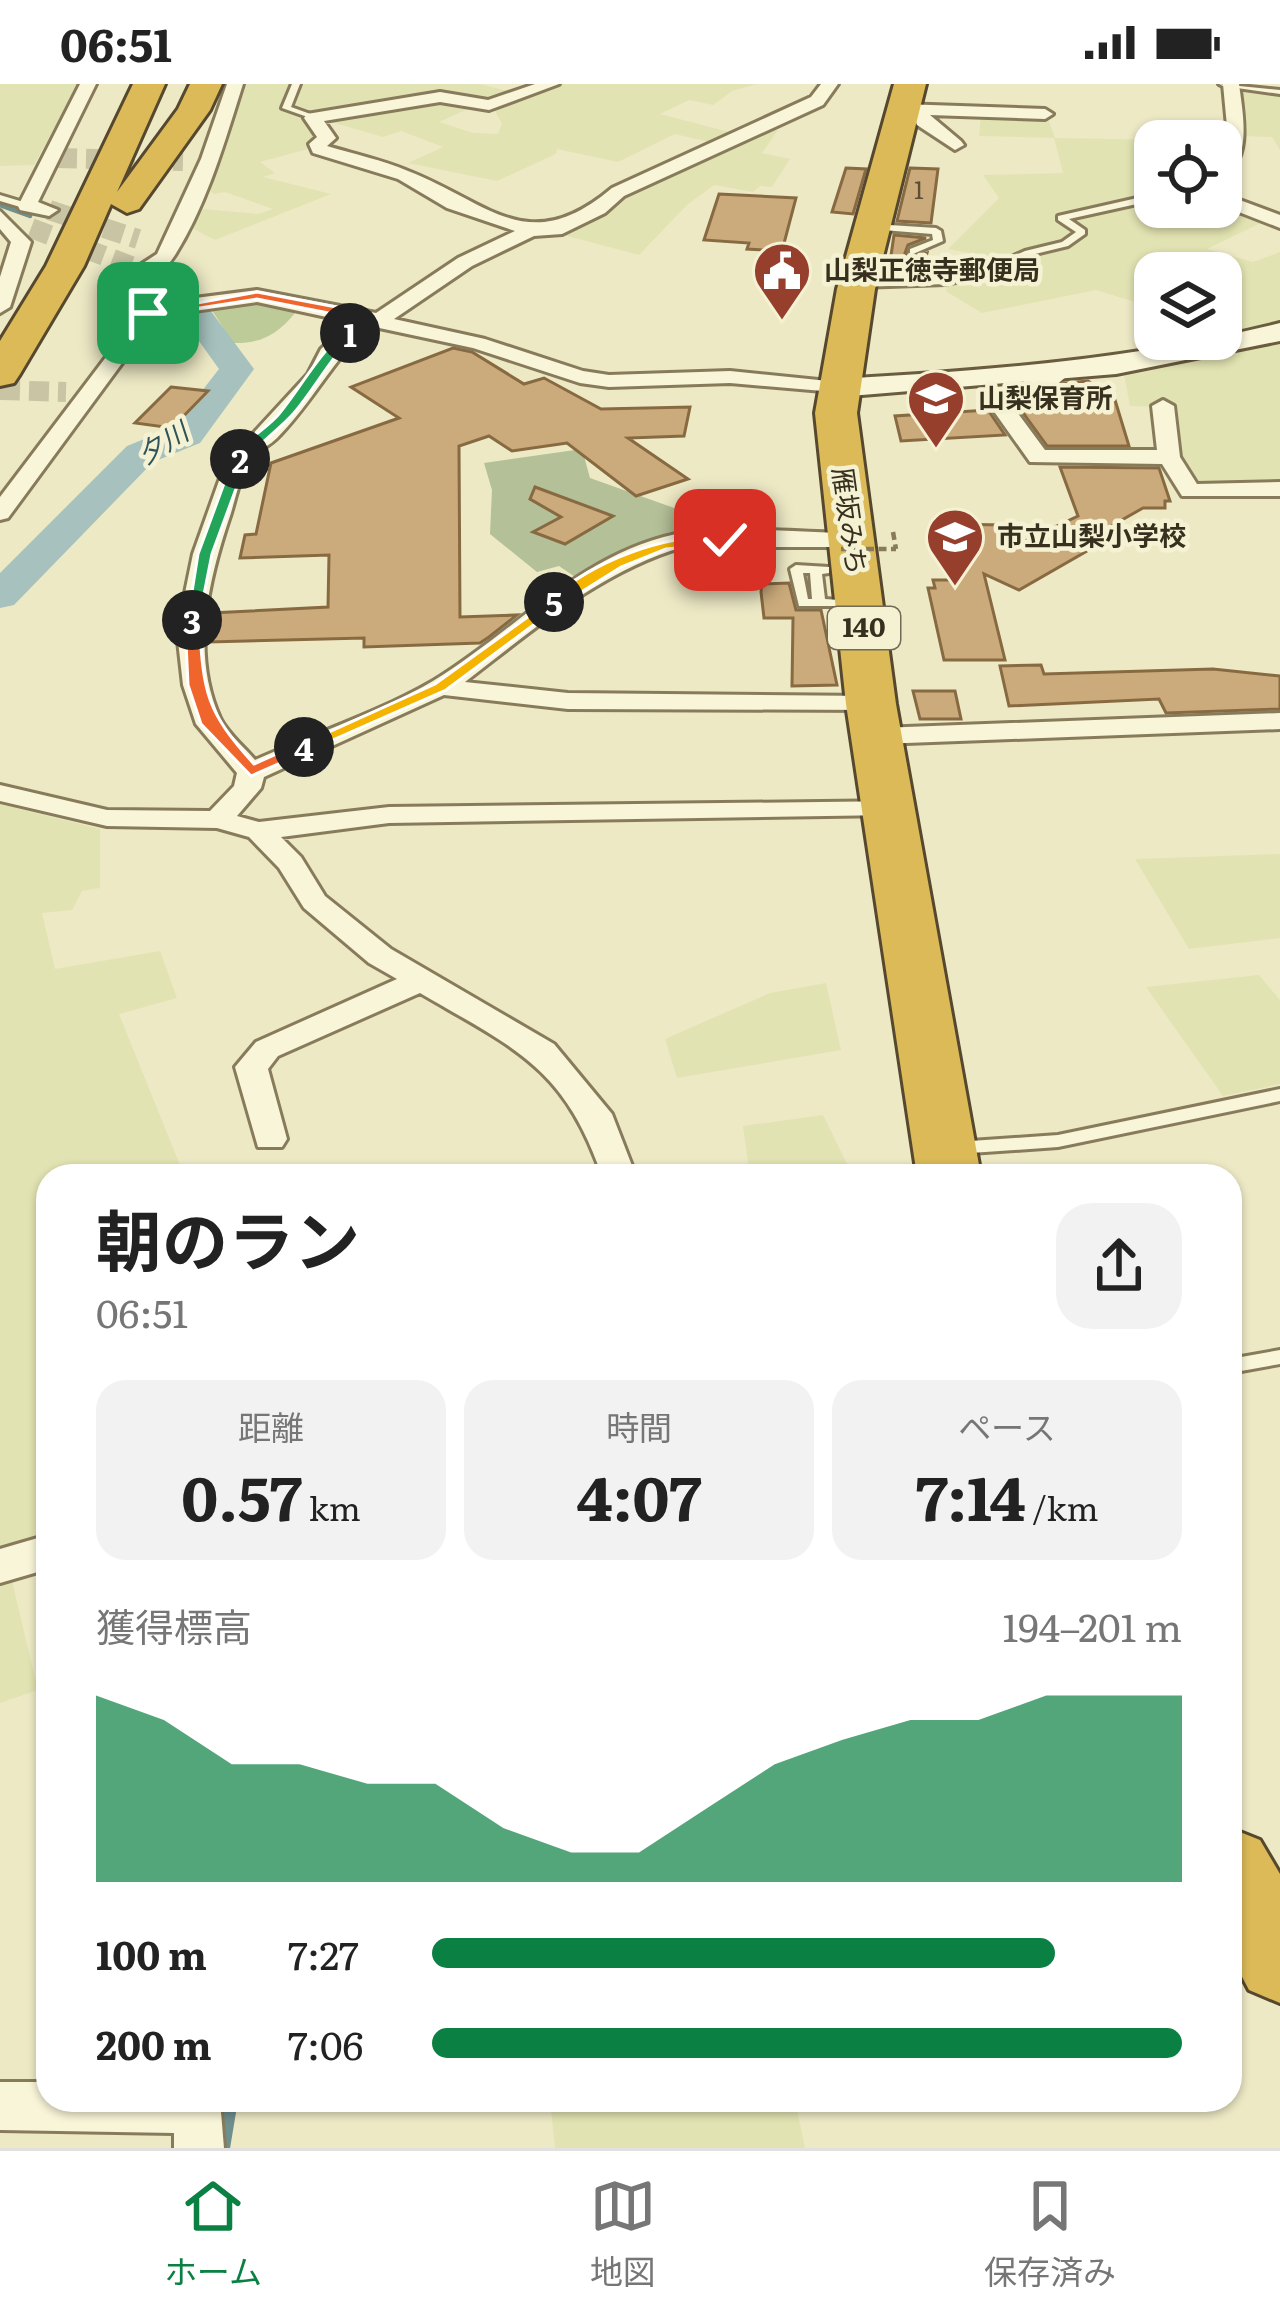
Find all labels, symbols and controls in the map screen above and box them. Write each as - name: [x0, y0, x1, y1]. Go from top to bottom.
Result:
- text: 06:51: [60, 9, 172, 76]
- map controls: [1134, 120, 1242, 360]
- button: locate: [1134, 120, 1242, 228]
- house number: 1: [914, 171, 924, 206]
- public building icon: 山梨正徳寺郵便局: [751, 240, 813, 322]
- place label: 山梨正徳寺郵便局: [824, 248, 1040, 288]
- button: layers: [1134, 252, 1242, 360]
- pin: [97, 262, 199, 364]
- icon: arrive: [115, 280, 181, 346]
- pin: 1: [320, 303, 380, 363]
- text: 1: [343, 308, 357, 357]
- school or university icon: 山梨保育所: [905, 368, 967, 450]
- place label: 山梨保育所: [978, 376, 1113, 416]
- water label: 夕川: [128, 409, 197, 473]
- pin: 2: [210, 429, 270, 489]
- text: 2: [231, 434, 249, 483]
- street label: 雁坂みち: [825, 464, 879, 577]
- pin: [674, 489, 776, 591]
- school or university icon: 市立山梨小学校: [924, 506, 986, 588]
- icon: check: [692, 507, 758, 573]
- place label: 市立山梨小学校: [997, 514, 1186, 554]
- pin: 5: [524, 572, 584, 632]
- text: 5: [545, 577, 563, 626]
- pin: 3: [162, 590, 222, 650]
- text: 3: [183, 595, 201, 644]
- road number: 140: [828, 607, 900, 649]
- pin: 4: [274, 717, 334, 777]
- text: 4: [294, 722, 314, 771]
- text: 朝のラン: [96, 1188, 360, 1286]
- button: share: [1056, 1203, 1182, 1329]
- text: 06:51: [96, 1282, 188, 1340]
- text: 距離: [238, 1401, 304, 1450]
- text: 時間: [606, 1401, 672, 1450]
- text: ペース: [958, 1401, 1056, 1450]
- text: 0.57: [181, 1450, 302, 1539]
- text: 4:07: [576, 1450, 702, 1539]
- text: 7:14: [916, 1450, 1026, 1539]
- text: km: [302, 1482, 361, 1531]
- text: /km: [1026, 1482, 1098, 1531]
- text: 獲得標高: [96, 1596, 252, 1654]
- text: 194–201 m: [1002, 1596, 1182, 1654]
- text: 100 m: [96, 1924, 207, 1982]
- text: 7:27: [288, 1924, 359, 1982]
- text: 200 m: [96, 2014, 212, 2072]
- text: 7:06: [288, 2014, 363, 2072]
- tab: ホーム: [164, 2173, 262, 2294]
- tab: 地図: [590, 2173, 656, 2294]
- tab: 保存済み: [984, 2173, 1116, 2294]

